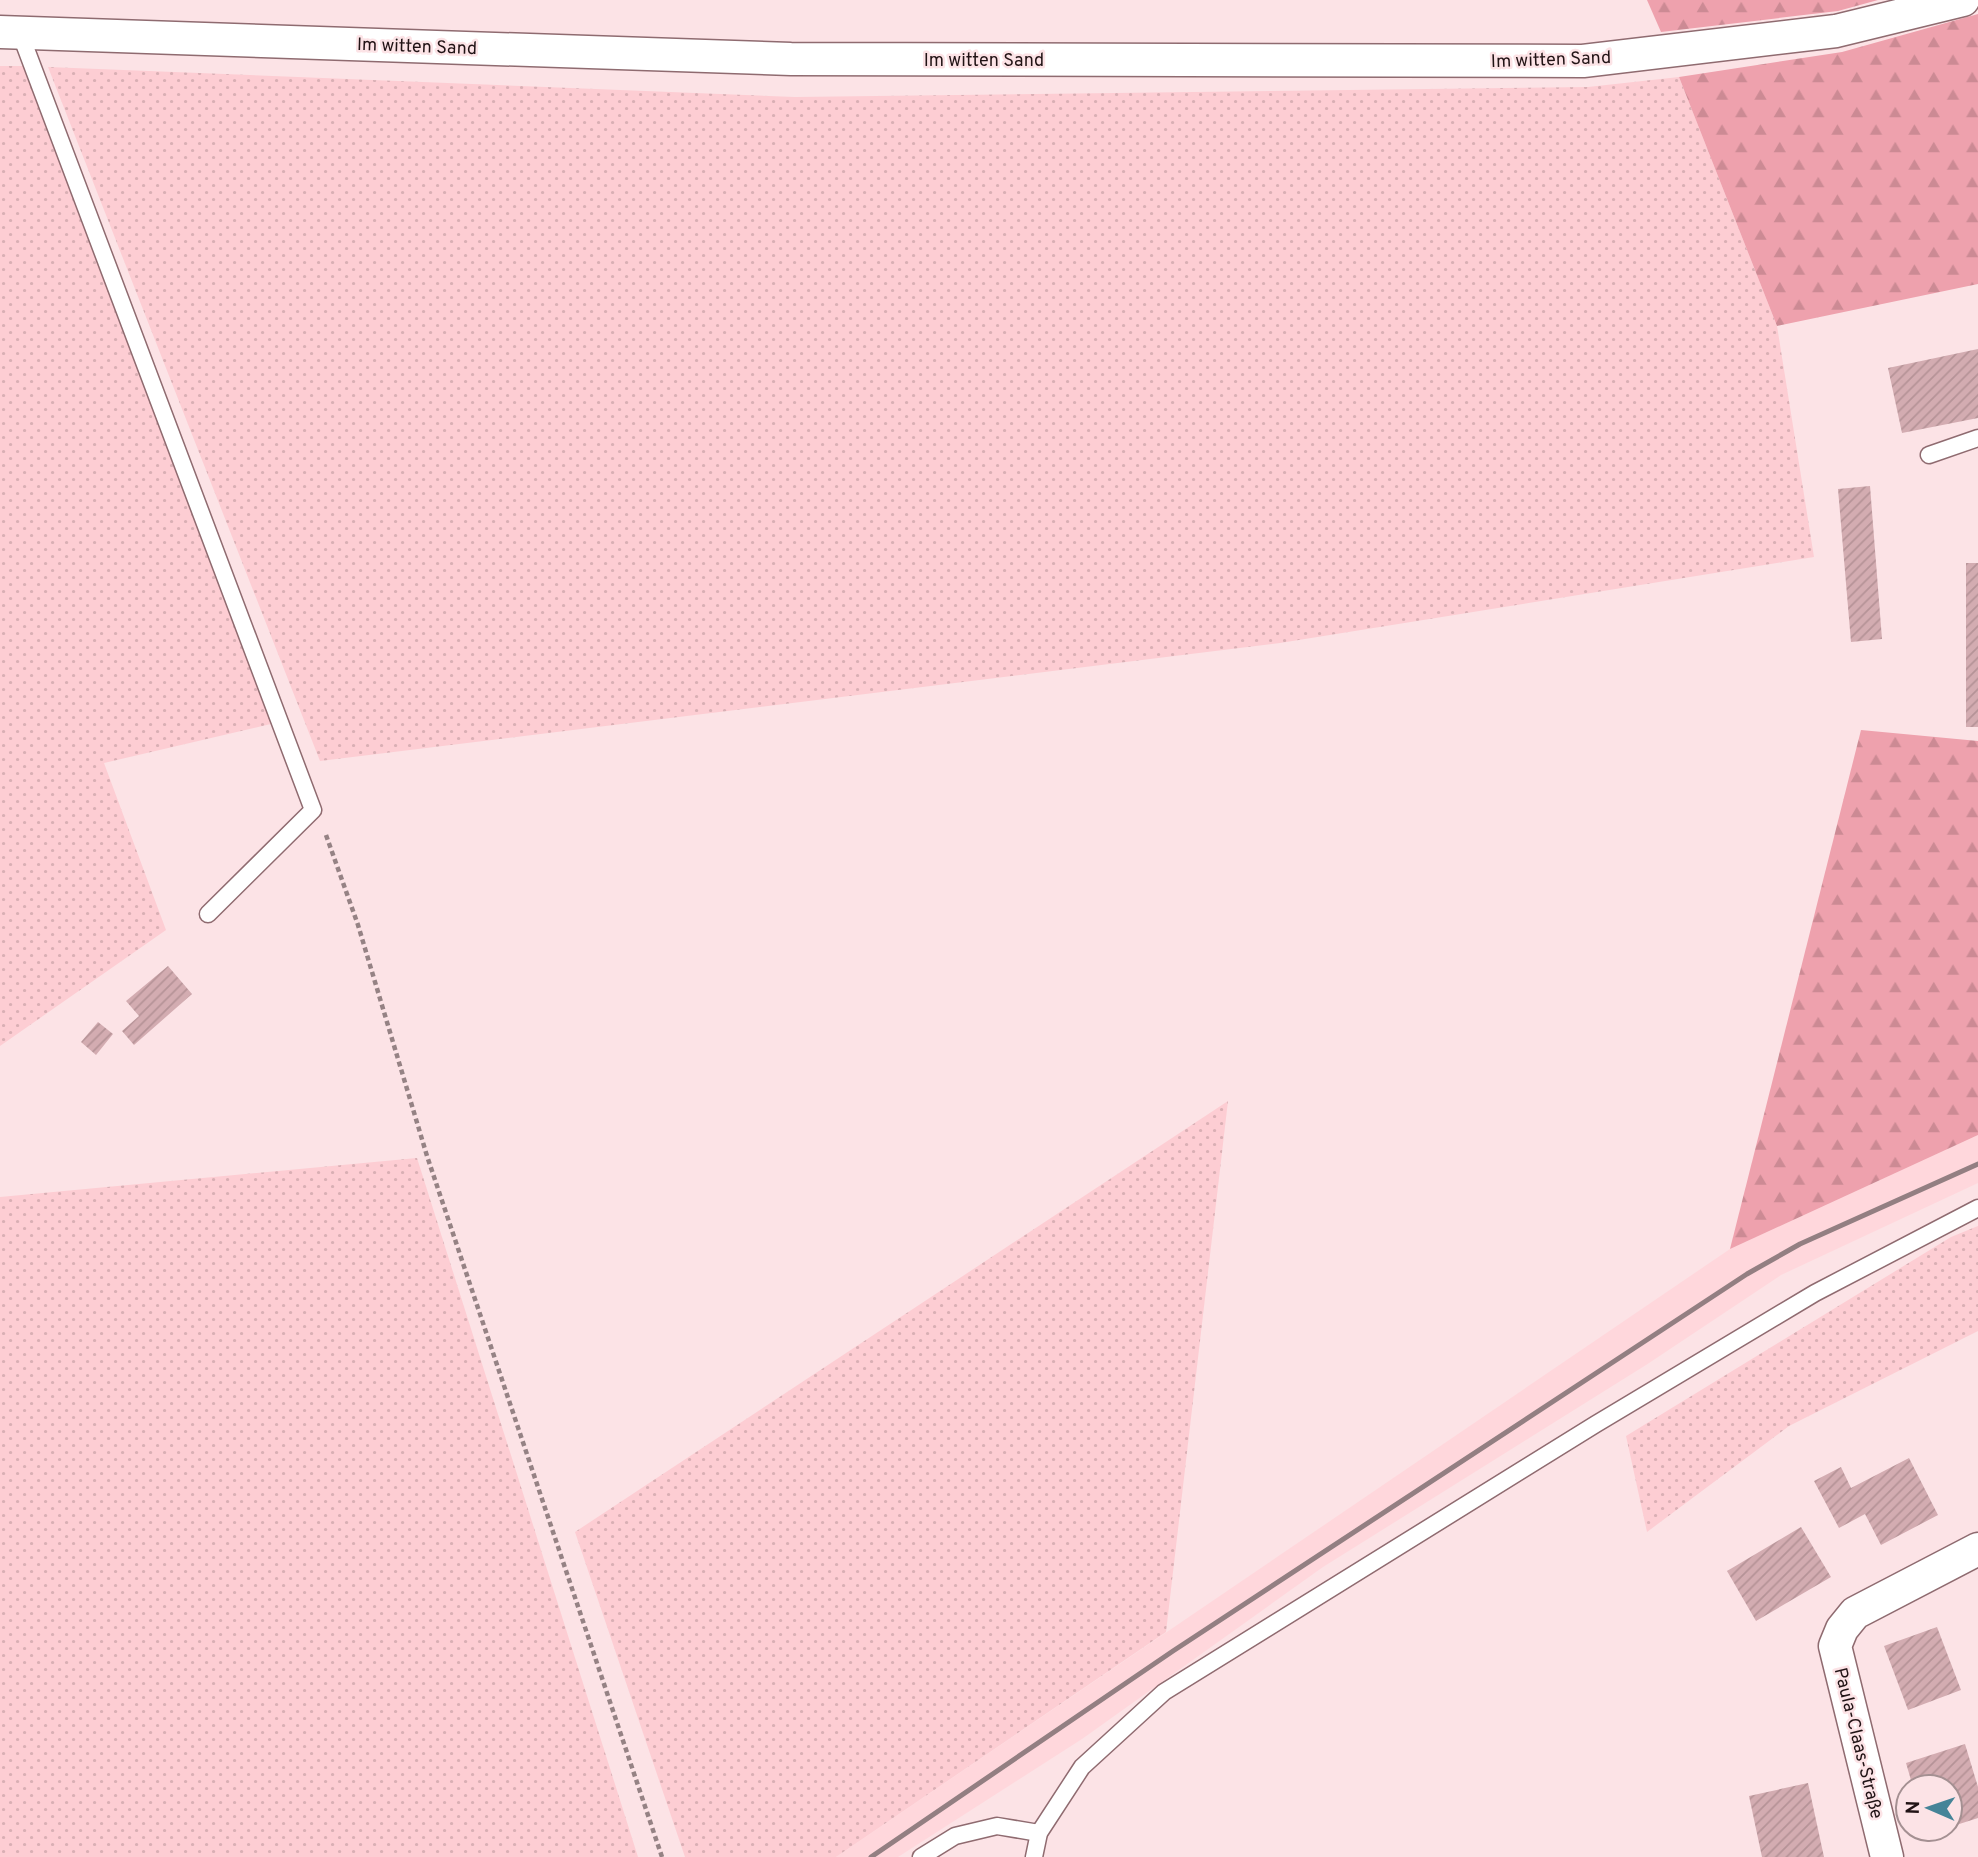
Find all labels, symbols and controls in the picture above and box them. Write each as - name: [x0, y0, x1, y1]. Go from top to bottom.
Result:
- street label: Im witten Sand: [356, 34, 478, 61]
- street label: Im witten Sand: [1490, 47, 1612, 74]
- street label: Im witten Sand: [924, 50, 1044, 73]
- street label: Paula-Claas-Straße: [1828, 1665, 1887, 1821]
- north arrow: [1894, 1773, 1964, 1843]
- text: N: [1902, 1800, 1926, 1815]

